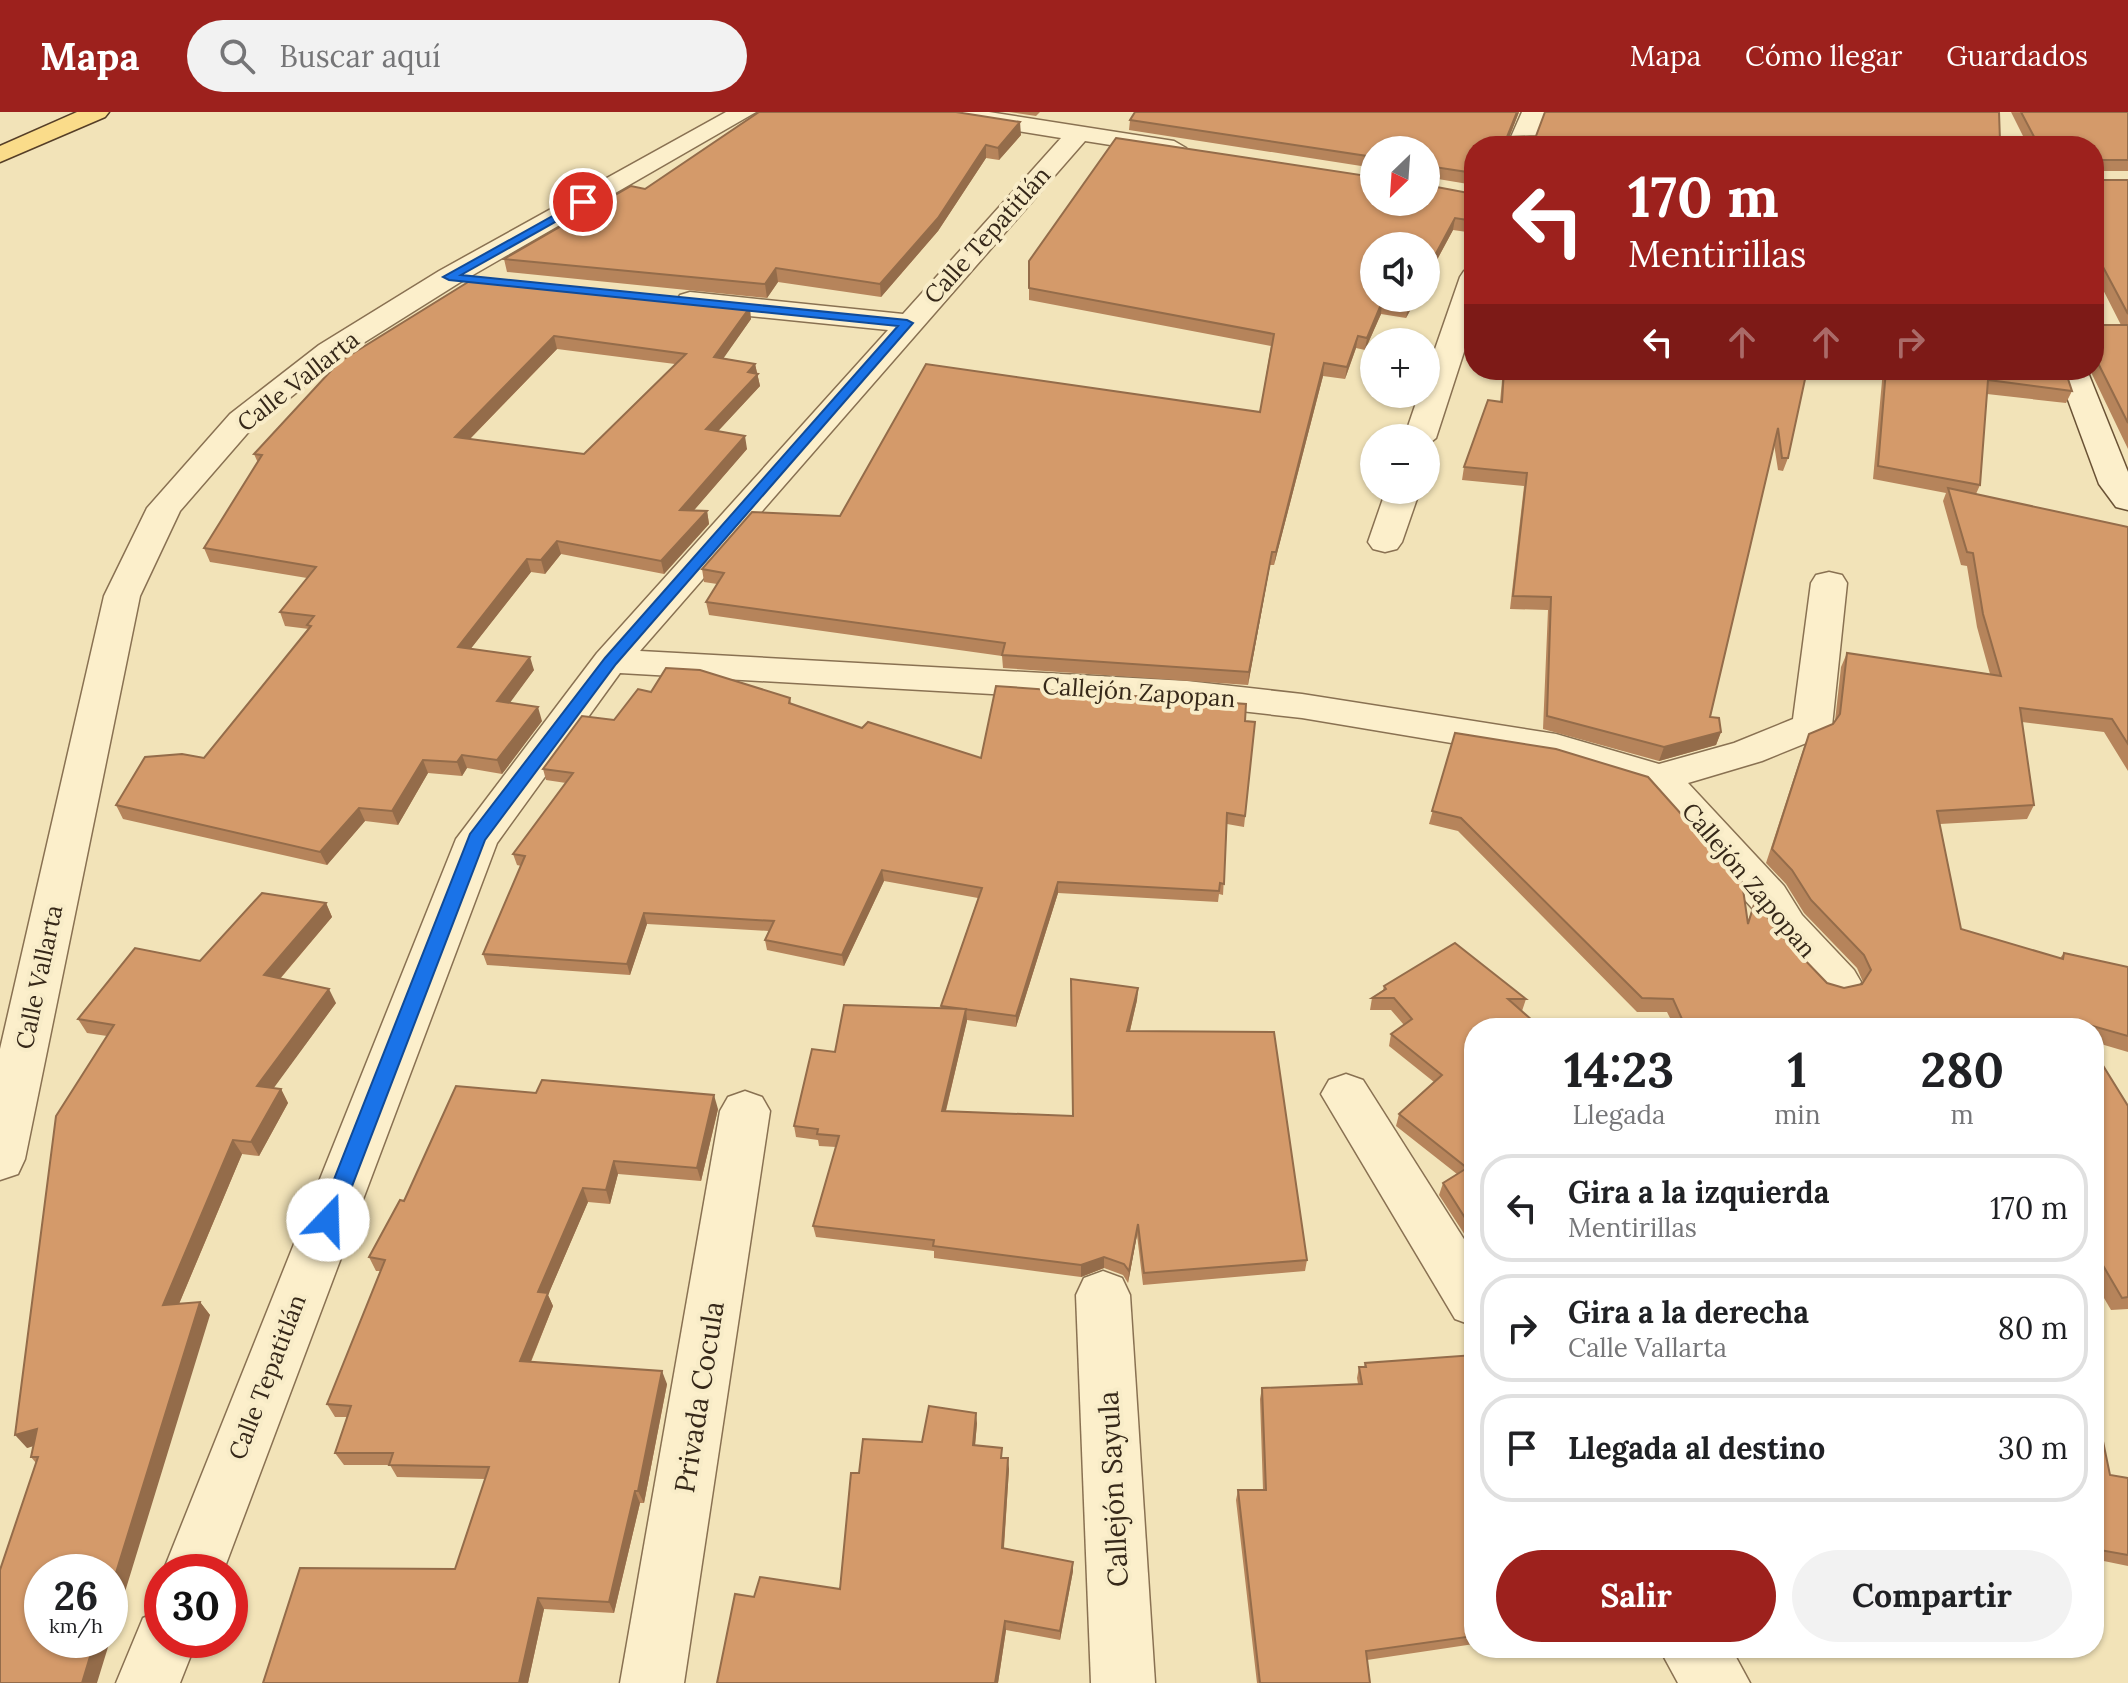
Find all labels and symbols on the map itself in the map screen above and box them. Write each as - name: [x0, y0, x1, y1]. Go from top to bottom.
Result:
- north arrow: [1360, 136, 1440, 216]
- street label: Calle Tepatitlán: [917, 160, 1057, 310]
- pin: [549, 168, 617, 236]
- street label: Calle Vallarta: [231, 324, 365, 438]
- street label: Callejón Zapopan: [1042, 670, 1236, 714]
- street label: Callejón Zapopan: [1675, 796, 1823, 964]
- street label: Calle Vallarta: [9, 902, 69, 1052]
- position arrow: [286, 1178, 370, 1262]
- street label: Calle Tepatitlán: [221, 1290, 313, 1464]
- street label: Privada Cocula: [666, 1299, 732, 1495]
- street label: Callejón Sayula: [1090, 1390, 1136, 1588]
- speed limit sign: 30: [144, 1554, 248, 1658]

